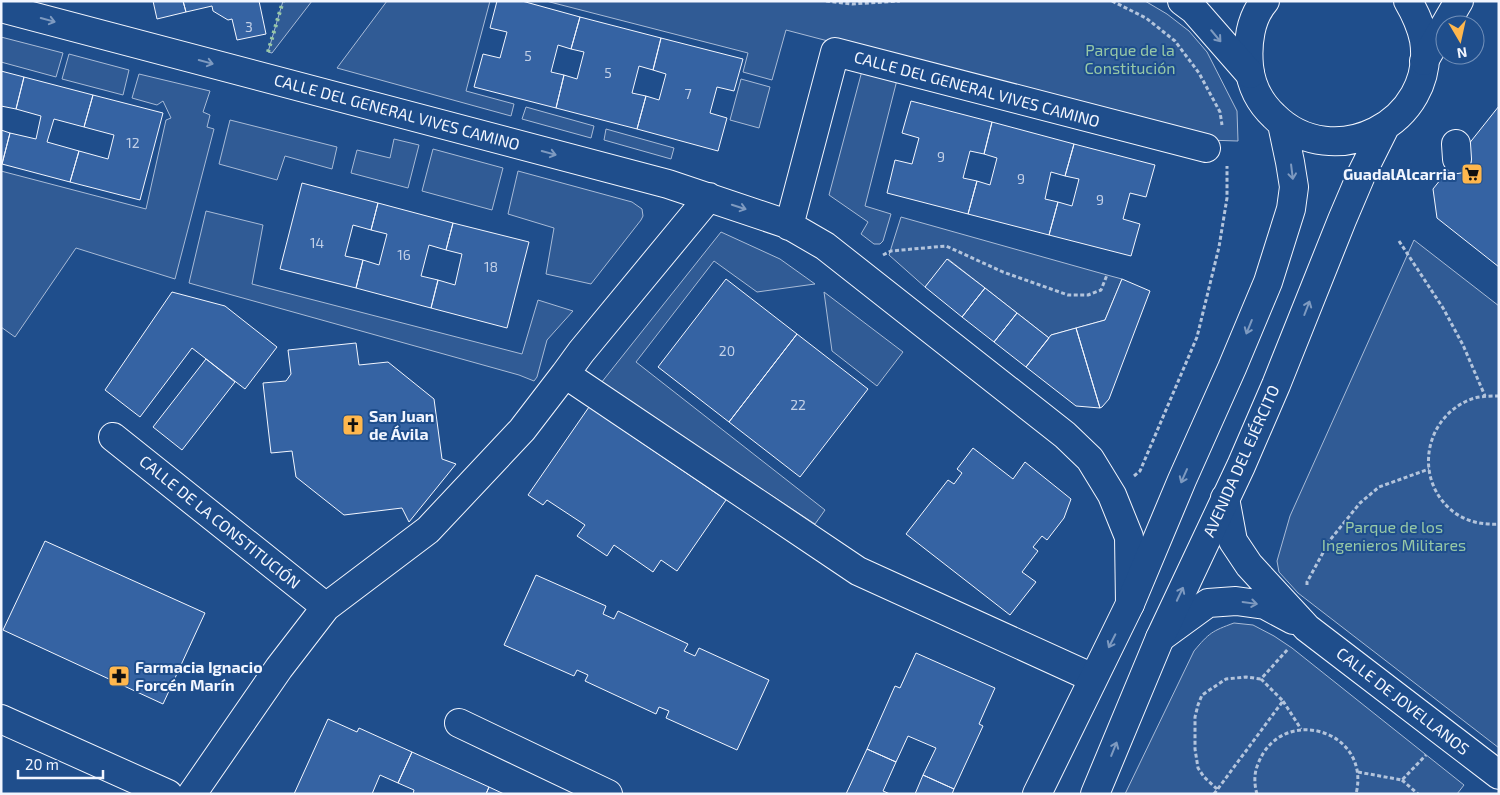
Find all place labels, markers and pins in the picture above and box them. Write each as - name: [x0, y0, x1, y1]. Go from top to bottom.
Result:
- supermarket icon: GuadalAlcarria: [1460, 162, 1484, 186]
- place label: GuadalAlcarria: [1343, 164, 1456, 183]
- place label: San Juan de Ávila: [369, 406, 434, 443]
- church icon: San Juan de Ávila: [341, 413, 365, 437]
- place label: Farmacia Ignacio Forcén Marín: [135, 657, 263, 694]
- pharmacy icon: Farmacia Ignacio Forcén Marín: [107, 664, 131, 688]

